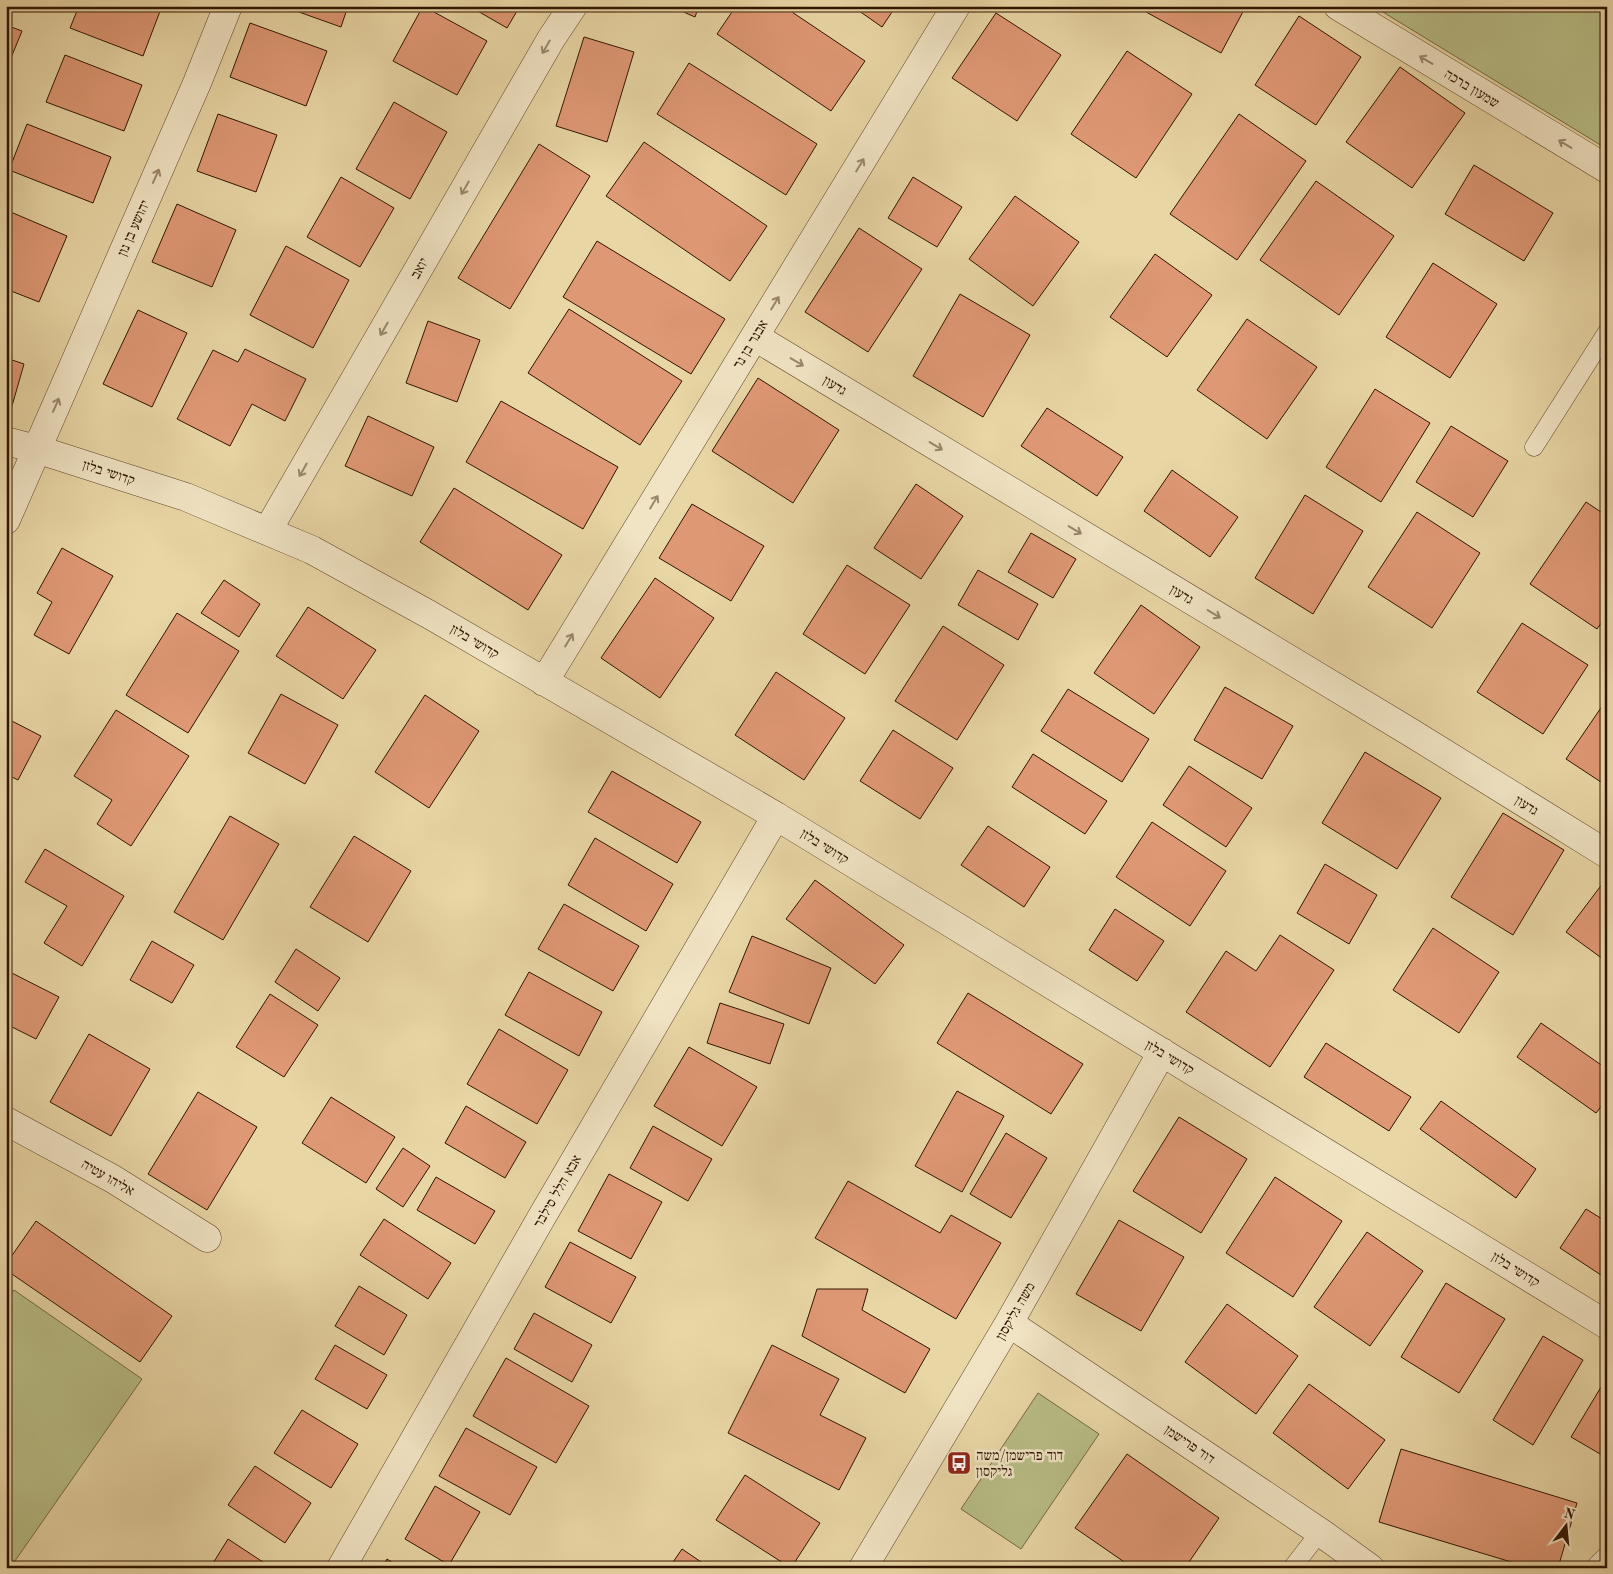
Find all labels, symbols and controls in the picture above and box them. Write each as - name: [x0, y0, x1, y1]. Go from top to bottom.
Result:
- one-way arrow: [541, 40, 551, 54]
- one-way arrow: [1420, 54, 1434, 64]
- street label: שמעון ברכה: [1442, 67, 1502, 111]
- one-way arrow: [1559, 139, 1573, 149]
- one-way arrow: [855, 158, 865, 172]
- one-way arrow: [152, 169, 162, 184]
- one-way arrow: [460, 181, 470, 195]
- street label: יהושע בן נון: [115, 198, 153, 259]
- street label: יואב: [408, 255, 431, 281]
- one-way arrow: [771, 297, 781, 311]
- street label: אבנר בן נר: [731, 318, 771, 371]
- one-way arrow: [379, 321, 388, 336]
- one-way arrow: [789, 357, 803, 367]
- street label: גדעון: [820, 373, 849, 398]
- one-way arrow: [51, 398, 61, 413]
- one-way arrow: [928, 441, 942, 451]
- street label: קדושי בלזן: [81, 457, 137, 488]
- one-way arrow: [298, 462, 308, 477]
- one-way arrow: [650, 495, 660, 509]
- one-way arrow: [1067, 525, 1081, 535]
- street label: גדעון: [1167, 582, 1196, 607]
- one-way arrow: [1207, 609, 1221, 619]
- street label: קדושי בלזן: [448, 621, 502, 662]
- one-way arrow: [565, 634, 575, 648]
- street label: גדעון: [1512, 793, 1541, 818]
- street label: קדושי בלזן: [798, 826, 852, 867]
- street label: קדושי בלזן: [1143, 1037, 1197, 1078]
- street label: אבא הלל סילבר: [531, 1152, 584, 1230]
- street label: אליהו עטיה: [79, 1156, 137, 1199]
- street label: קדושי בלזן: [1489, 1249, 1543, 1290]
- street label: משה גליקסון: [993, 1280, 1038, 1343]
- street label: דוד פרישמן: [1162, 1423, 1217, 1467]
- place label: דוד פרישמן/משה גליקסון: [976, 1449, 1063, 1479]
- bus stop icon: דוד פרישמן/משה גליקסון: [946, 1450, 972, 1476]
- north arrow: [1540, 1502, 1590, 1552]
- text: N: [1562, 1506, 1577, 1523]

